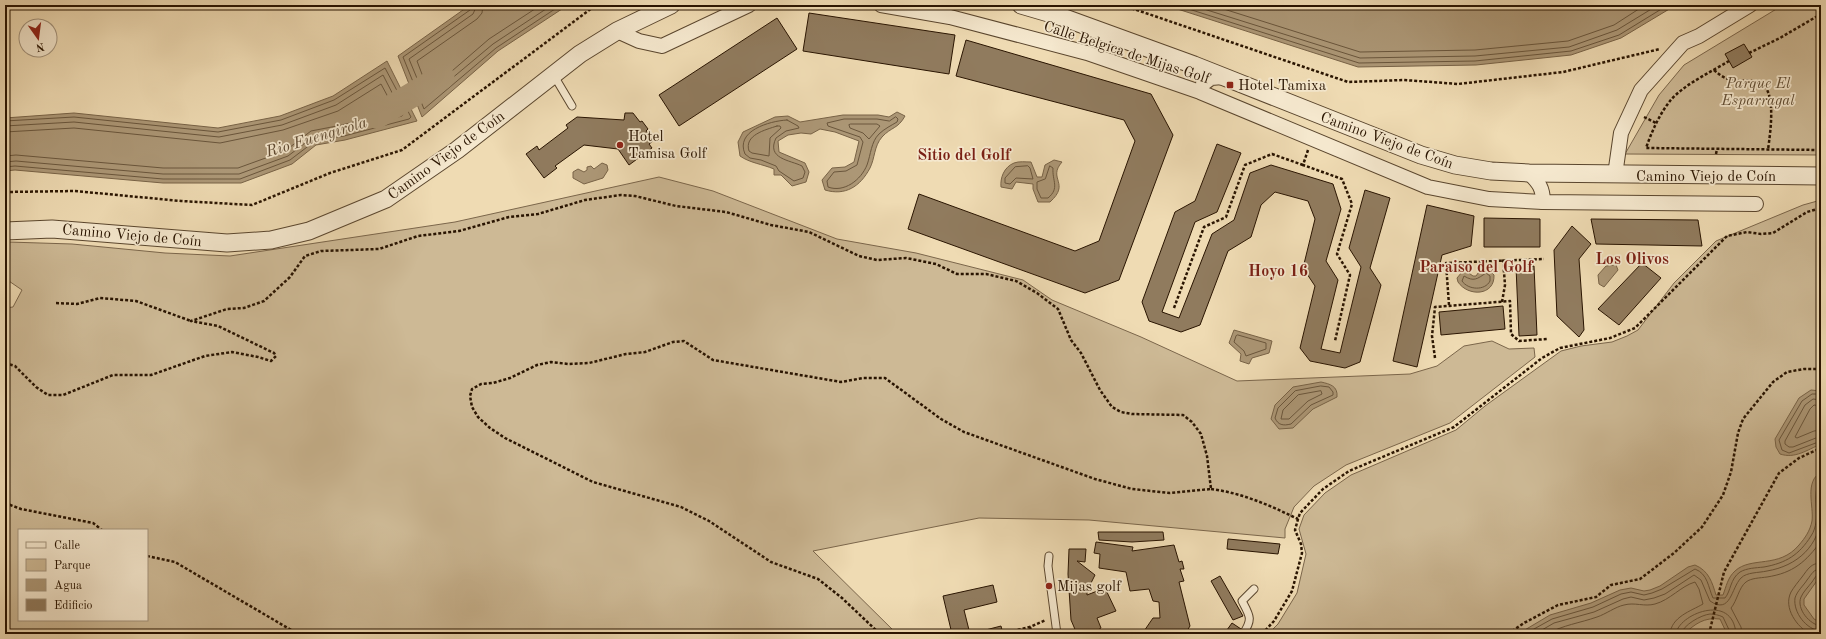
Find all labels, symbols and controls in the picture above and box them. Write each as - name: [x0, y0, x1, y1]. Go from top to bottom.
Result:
- north arrow: [18, 18, 58, 58]
- street label: Calle Belgica de Mijas Golf: [1041, 19, 1213, 88]
- text: N: [34, 40, 45, 53]
- park label: Parque El Esparragal: [1720, 77, 1795, 109]
- place label: Hotel Tamixa: [1238, 79, 1327, 94]
- marker: Hotel Tamixa: [1225, 80, 1235, 90]
- street label: Camino Viejo de Coín: [386, 109, 508, 203]
- street label: Camino Viejo de Coín: [1318, 110, 1455, 172]
- water label: Rio Fuengirola: [263, 115, 370, 161]
- place label: Hotel Tamisa Golf: [628, 130, 708, 162]
- marker: Hotel Tamisa Golf: [615, 140, 625, 150]
- district label: Sitio del Golf: [917, 148, 1012, 164]
- street label: Camino Viejo de Coín: [1636, 170, 1776, 185]
- street label: Camino Viejo de Coín: [61, 223, 202, 250]
- district label: Los Olivos: [1595, 252, 1669, 268]
- district label: Paraiso del Golf: [1419, 260, 1534, 276]
- district label: Hoyo 16: [1248, 264, 1308, 280]
- legend: [18, 529, 148, 621]
- text: Calle: [54, 540, 80, 552]
- text: Parque: [54, 560, 91, 572]
- text: Agua: [54, 580, 82, 592]
- place label: Mijas golf: [1057, 580, 1122, 595]
- marker: Mijas golf: [1044, 581, 1054, 591]
- text: Edificio: [54, 600, 93, 612]

